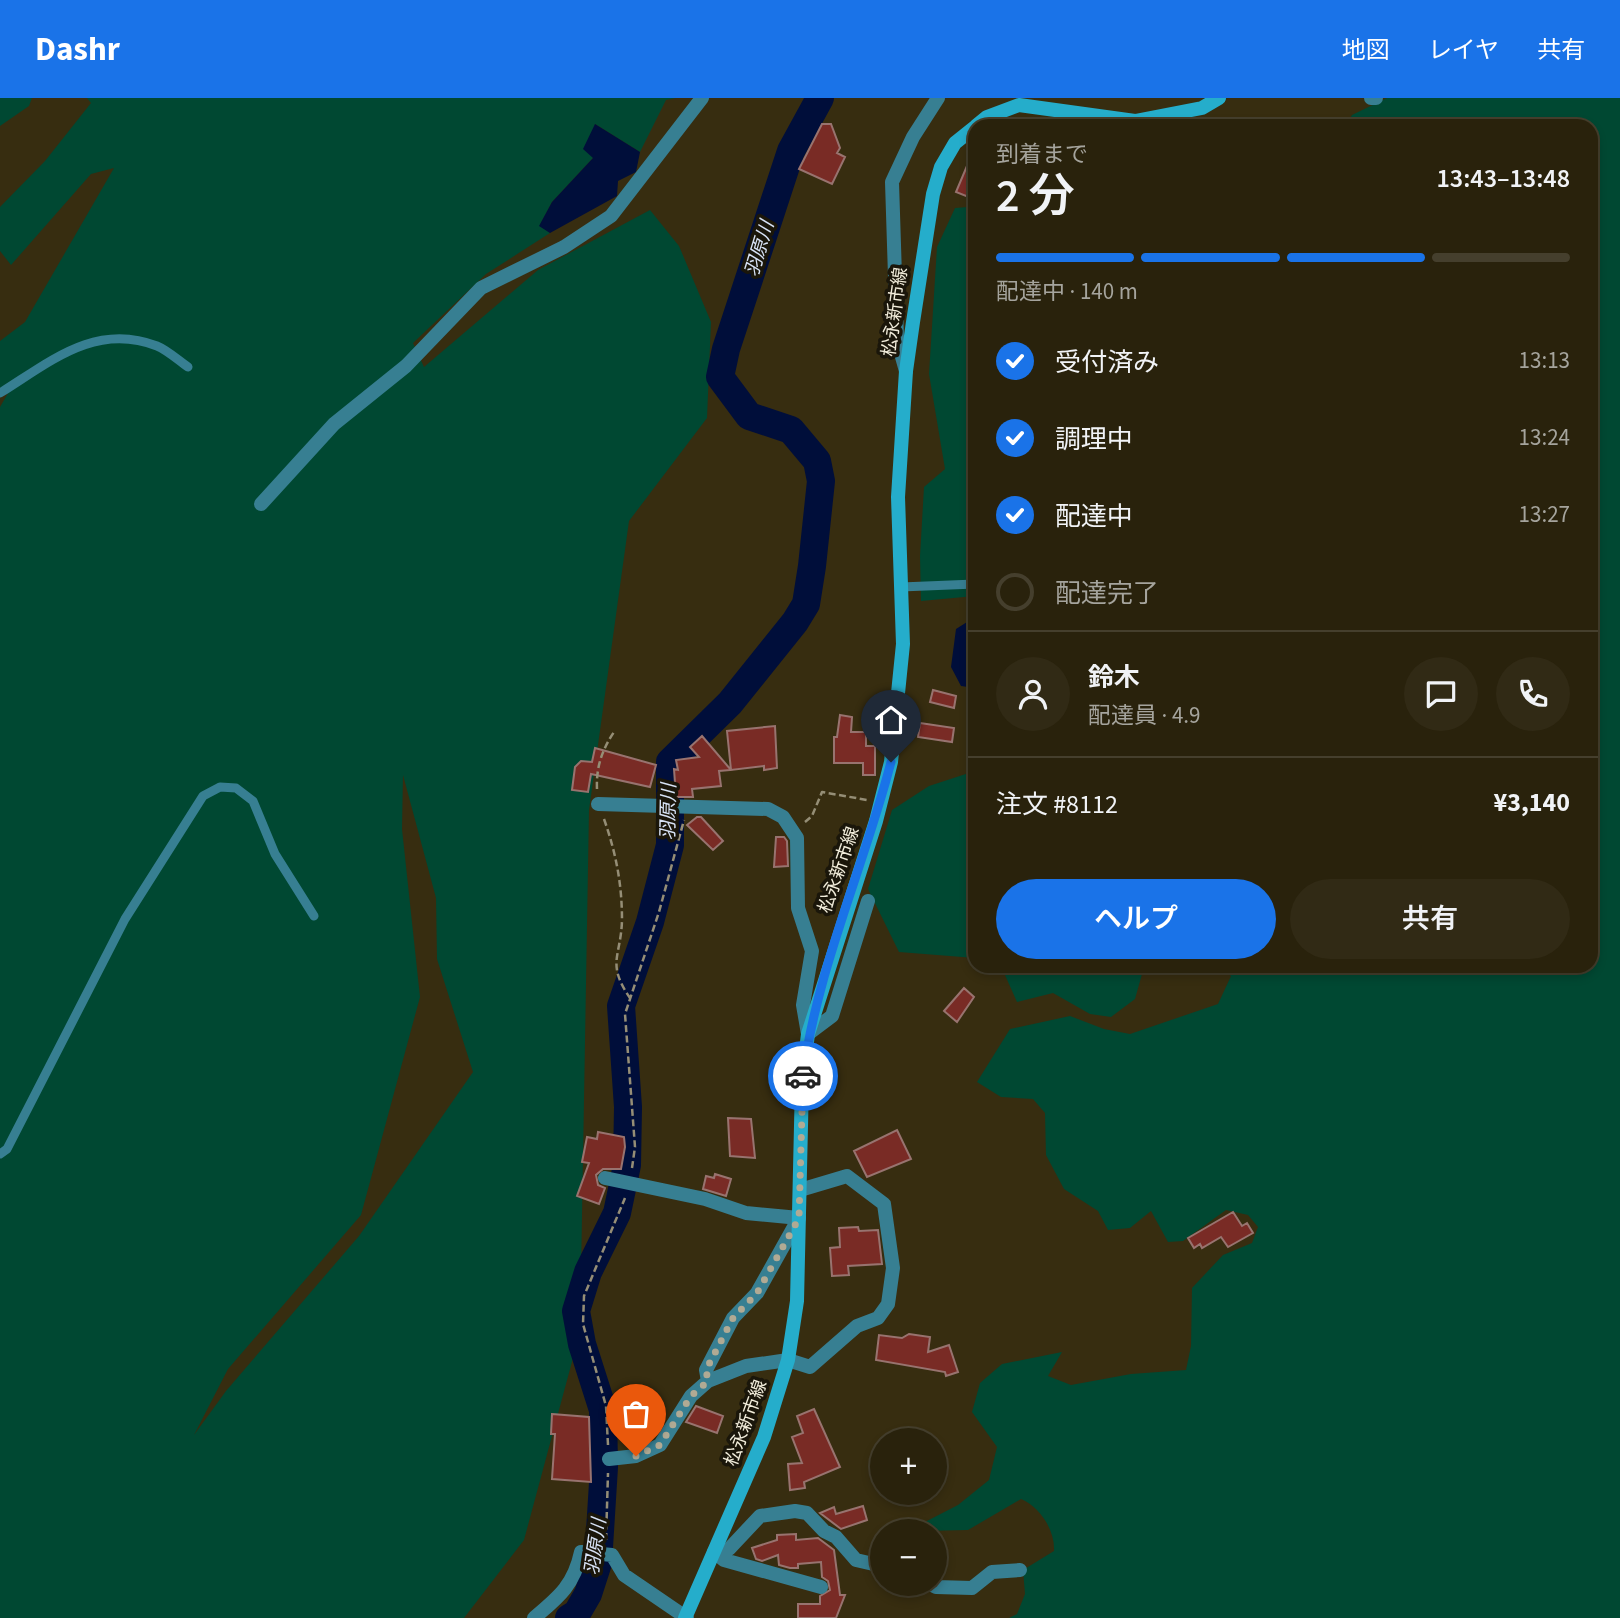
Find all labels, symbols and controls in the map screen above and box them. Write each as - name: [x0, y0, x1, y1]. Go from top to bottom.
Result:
- text: Dashr: [35, 26, 120, 73]
- text: 地図: [1342, 33, 1390, 68]
- text: レイヤ: [1428, 33, 1499, 68]
- text: 共有: [1537, 33, 1585, 68]
- text: 到着まで: [996, 138, 1088, 171]
- text: 13:43–13:48: [1437, 160, 1570, 197]
- text: 2 分: [996, 164, 1075, 229]
- water label: 羽原川: [739, 216, 782, 280]
- street label: 松永新市線: [876, 266, 914, 358]
- text: 配達中 · 140 m: [996, 275, 1138, 308]
- icon: check: [996, 342, 1034, 380]
- text: 受付済み: [1055, 344, 1159, 381]
- text: 13:13: [1519, 344, 1570, 377]
- icon: check: [996, 419, 1034, 457]
- text: 調理中: [1055, 421, 1133, 458]
- text: 13:24: [1519, 421, 1570, 454]
- icon: check: [996, 496, 1034, 534]
- text: 配達中: [1055, 498, 1133, 535]
- text: 13:27: [1519, 498, 1570, 531]
- text: 配達完了: [1055, 575, 1159, 612]
- button: person: [996, 657, 1070, 731]
- button: chat: [1404, 657, 1478, 731]
- button: phone: [1496, 657, 1570, 731]
- text: 鈴木: [1088, 659, 1140, 696]
- pin: [861, 690, 921, 762]
- text: 配達員 · 4.9: [1088, 699, 1201, 732]
- icon: home: [872, 701, 910, 739]
- water label: 羽原川: [655, 781, 683, 841]
- text: ¥3,140: [1494, 784, 1570, 821]
- text: 注文 #8112: [996, 786, 1118, 823]
- street label: 松永新市線: [813, 823, 865, 917]
- button: ヘルプ: [996, 879, 1276, 959]
- button: 共有: [1290, 879, 1570, 959]
- courier: [768, 1041, 838, 1111]
- icon: car: [784, 1057, 822, 1095]
- street label: 松永新市線: [719, 1376, 773, 1470]
- pin: [606, 1384, 666, 1456]
- icon: bag: [617, 1395, 655, 1433]
- map controls: [870, 1428, 947, 1596]
- button: +: [870, 1428, 947, 1505]
- water label: 羽原川: [579, 1515, 614, 1577]
- button: −: [870, 1519, 947, 1596]

